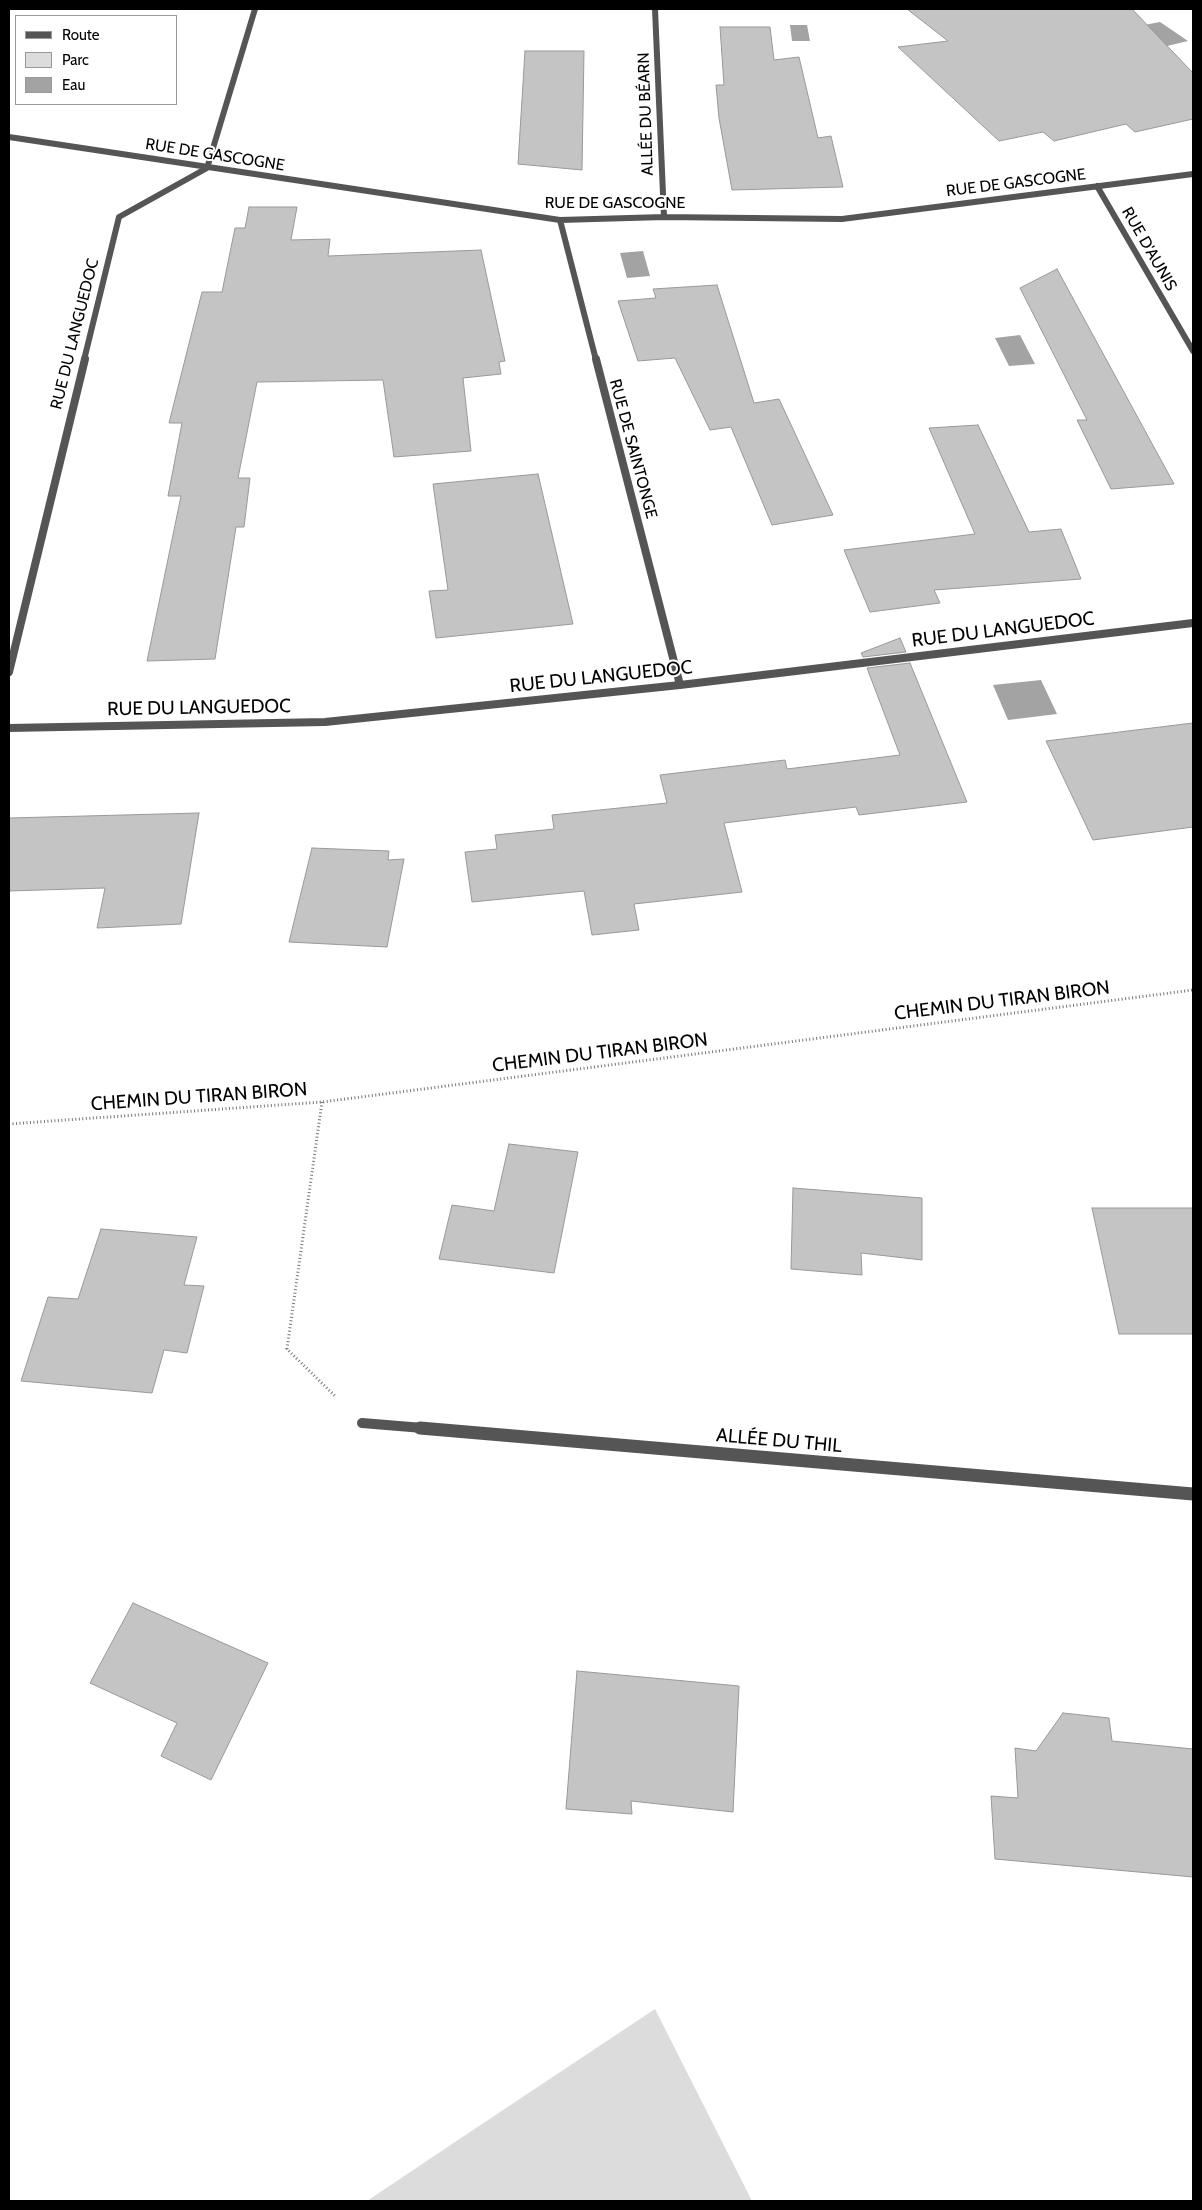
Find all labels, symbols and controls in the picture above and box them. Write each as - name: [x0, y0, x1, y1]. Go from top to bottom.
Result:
- legend: [15, 15, 178, 105]
- text: Route: [62, 26, 100, 44]
- text: Parc: [62, 51, 89, 69]
- street label: ALLÉE DU BÉARN: [634, 52, 658, 176]
- text: Eau: [62, 76, 85, 94]
- street label: RUE DE GASCOGNE: [144, 135, 286, 175]
- street label: RUE DE GASCOGNE: [945, 165, 1087, 201]
- street label: RUE DE GASCOGNE: [545, 193, 685, 213]
- street label: RUE D'AUNIS: [1117, 204, 1181, 294]
- street label: RUE DU LANGUEDOC: [47, 257, 103, 411]
- street label: RUE DE SAINTONGE: [605, 377, 661, 521]
- street label: RUE DU LANGUEDOC: [910, 607, 1096, 653]
- street label: RUE DU LANGUEDOC: [508, 656, 694, 698]
- street label: RUE DU LANGUEDOC: [107, 695, 291, 721]
- street label: CHEMIN DU TIRAN BIRON: [893, 976, 1111, 1026]
- street label: CHEMIN DU TIRAN BIRON: [491, 1028, 709, 1078]
- street label: CHEMIN DU TIRAN BIRON: [90, 1078, 308, 1116]
- street label: ALLÉE DU THIL: [715, 1424, 843, 1458]

